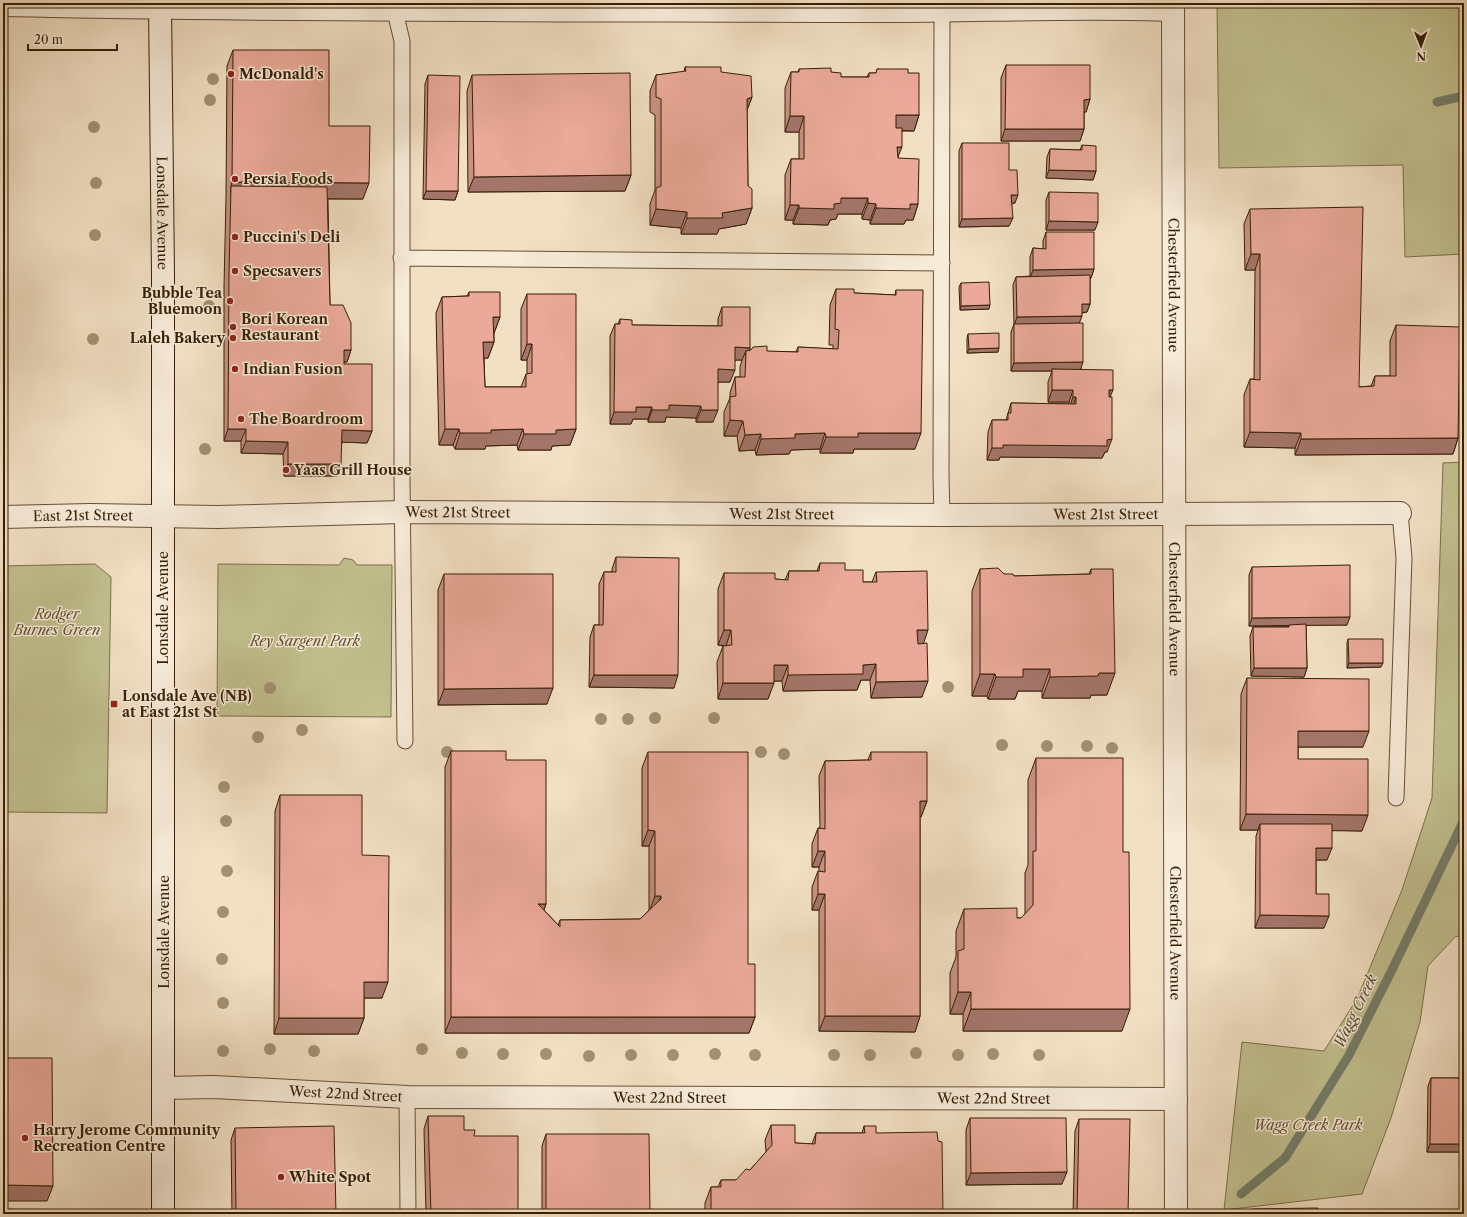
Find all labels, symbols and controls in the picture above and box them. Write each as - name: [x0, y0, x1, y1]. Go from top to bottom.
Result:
- scale bar: [28, 26, 117, 52]
- north arrow: [1401, 26, 1441, 66]
- text: 20 m: [34, 32, 63, 47]
- text: N: [1416, 49, 1426, 63]
- place label: McDonald's: [239, 65, 324, 83]
- marker: McDonald's: [226, 69, 236, 79]
- street label: Lonsdale Avenue: [153, 156, 172, 270]
- place label: Persia Foods: [243, 170, 333, 188]
- marker: Persia Foods: [230, 174, 240, 184]
- street label: Chesterfield Avenue: [1165, 218, 1183, 352]
- place label: Puccini's Deli: [243, 228, 340, 246]
- marker: Puccini's Deli: [230, 232, 240, 242]
- place label: Specsavers: [243, 262, 322, 280]
- marker: Specsavers: [230, 266, 240, 276]
- place label: Bubble Tea Bluemoon: [142, 284, 223, 318]
- marker: Bubble Tea Bluemoon: [225, 296, 235, 306]
- place label: Bori Korean Restaurant: [241, 310, 329, 344]
- marker: Bori Korean Restaurant: [228, 322, 238, 332]
- place label: Laleh Bakery: [130, 329, 225, 347]
- marker: Laleh Bakery: [228, 333, 238, 343]
- place label: Indian Fusion: [243, 360, 343, 378]
- marker: Indian Fusion: [230, 364, 240, 374]
- place label: The Boardroom: [249, 410, 363, 428]
- marker: The Boardroom: [236, 414, 246, 424]
- place label: Yaas Grill House: [293, 461, 412, 479]
- marker: Yaas Grill House: [281, 465, 291, 475]
- street label: West 21st Street: [404, 503, 511, 522]
- street label: West 21st Street: [728, 505, 835, 523]
- street label: West 21st Street: [1052, 505, 1158, 524]
- street label: East 21st Street: [33, 506, 133, 525]
- street label: Chesterfield Avenue: [1165, 542, 1184, 676]
- street label: Lonsdale Avenue: [154, 551, 172, 665]
- park label: Rodger Burnes Green: [12, 605, 101, 639]
- park label: Rey Sargent Park: [249, 632, 361, 650]
- place label: Lonsdale Ave (NB) at East 21st St: [122, 687, 252, 721]
- marker: Lonsdale Ave (NB) at East 21st St: [109, 699, 119, 709]
- street label: Chesterfield Avenue: [1166, 866, 1184, 1000]
- street label: Lonsdale Avenue: [155, 875, 173, 989]
- water label: Wagg Creek: [1329, 971, 1381, 1051]
- street label: West 22nd Street: [288, 1082, 403, 1106]
- street label: West 22nd Street: [612, 1089, 727, 1107]
- street label: West 22nd Street: [936, 1089, 1051, 1108]
- park label: Wagg Creek Park: [1254, 1116, 1363, 1134]
- place label: Harry Jerome Community Recreation Centre: [33, 1121, 221, 1155]
- marker: Harry Jerome Community Recreation Centre: [20, 1133, 30, 1143]
- place label: White Spot: [288, 1168, 372, 1186]
- marker: White Spot: [276, 1172, 286, 1182]

